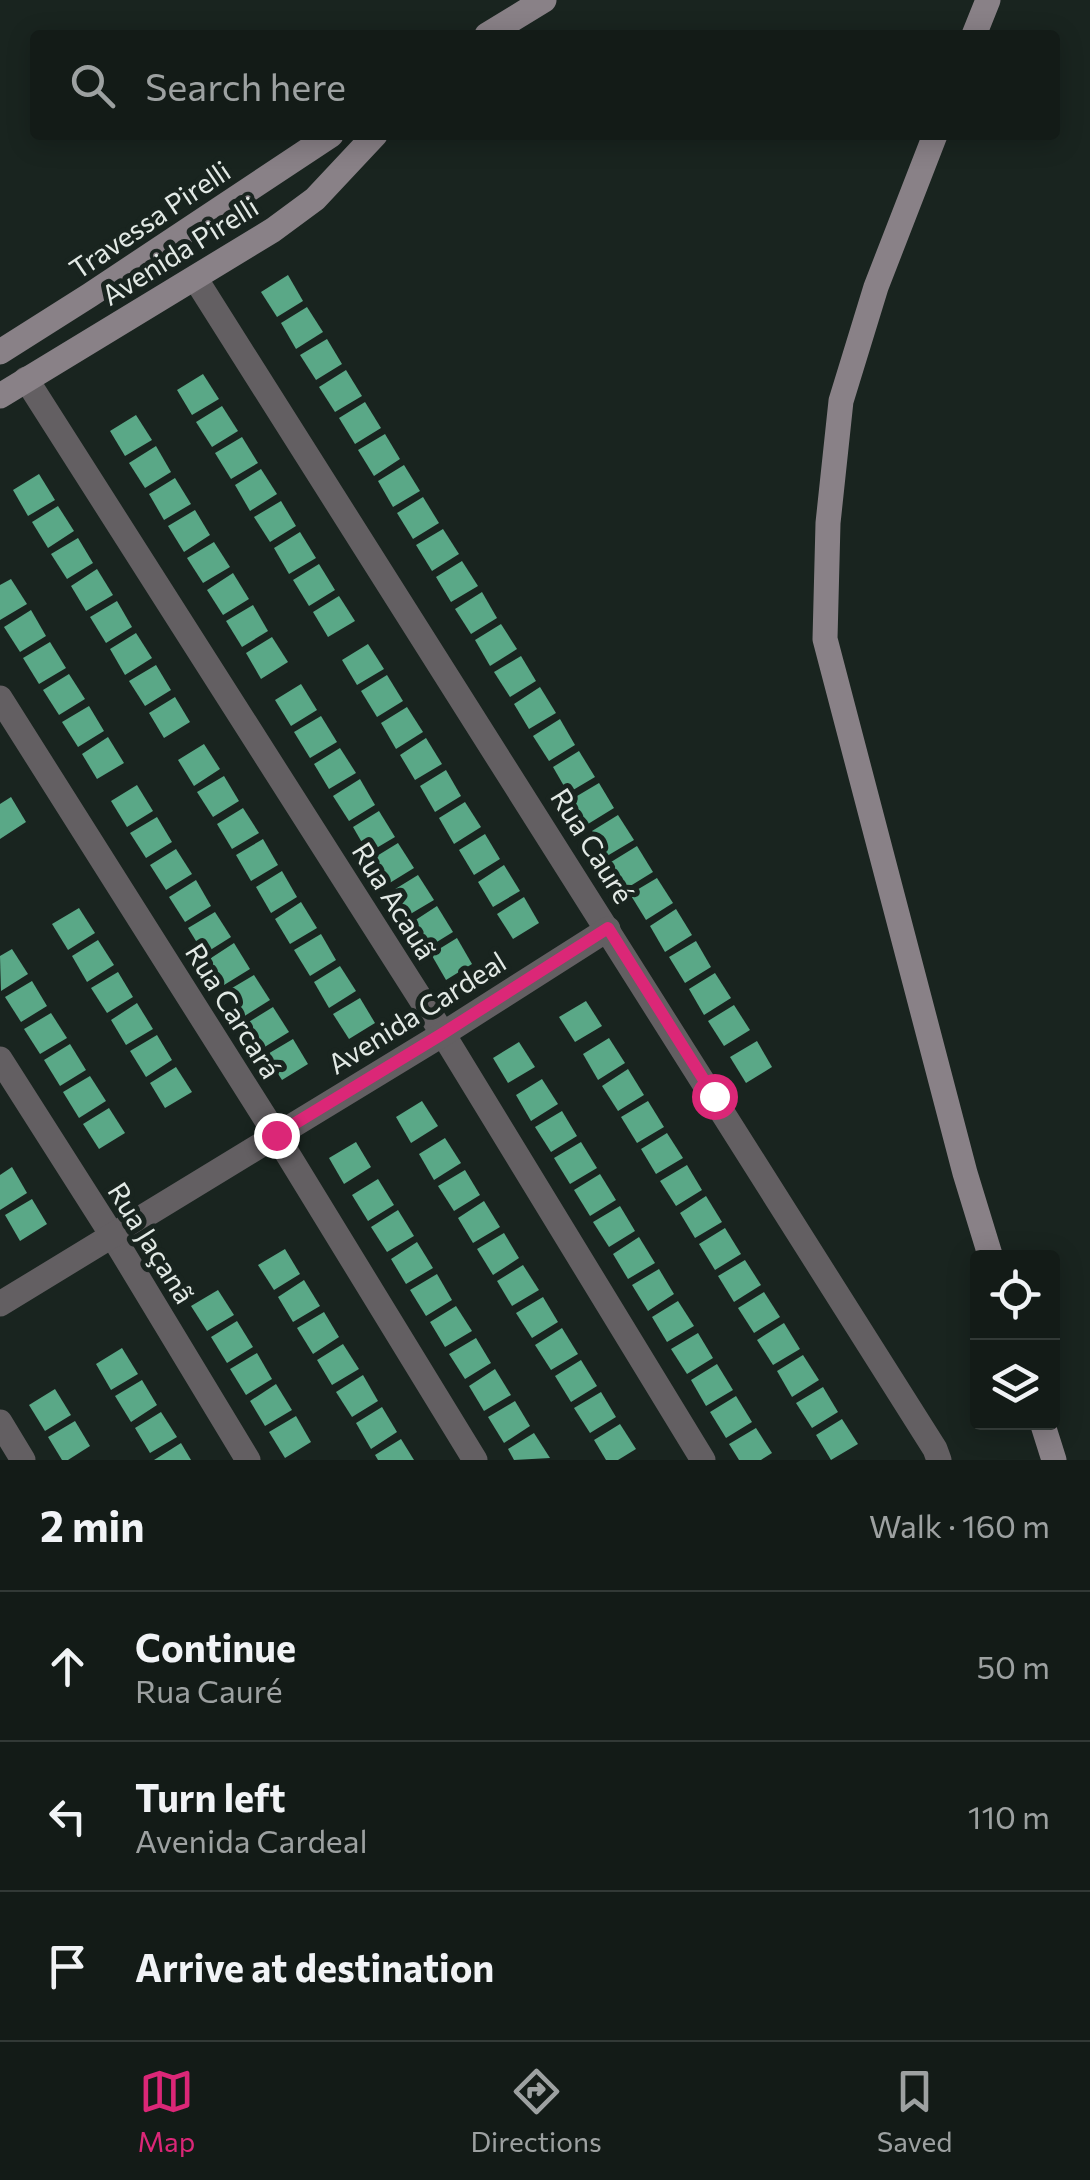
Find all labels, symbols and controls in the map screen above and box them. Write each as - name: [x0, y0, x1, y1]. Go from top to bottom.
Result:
- search box: [30, 30, 1060, 140]
- icon: search: [65, 58, 120, 113]
- text: Search here: [145, 62, 346, 109]
- street label: Travessa Pirelli: [63, 153, 236, 285]
- street label: Avenida Pirelli: [95, 189, 264, 312]
- street label: Rua Cauré: [544, 782, 641, 909]
- street label: Rua Acauã: [346, 836, 444, 965]
- street label: Rua Carcará: [179, 937, 289, 1084]
- street label: Avenida Cardeal: [321, 944, 512, 1080]
- route start: [692, 1074, 738, 1120]
- route end: [254, 1113, 300, 1159]
- street label: Rua Jaçanã: [101, 1176, 202, 1309]
- map controls: [970, 1250, 1060, 1430]
- button: locate: [970, 1250, 1060, 1340]
- button: layers: [970, 1340, 1060, 1430]
- text: 2 min: [40, 1499, 145, 1551]
- text: Walk · 160 m: [869, 1505, 1050, 1545]
- text: Continue: [135, 1623, 296, 1670]
- icon: ahead: [40, 1639, 95, 1694]
- text: 50 m: [977, 1646, 1050, 1686]
- text: Rua Cauré: [135, 1670, 283, 1710]
- text: Turn left: [135, 1773, 286, 1820]
- icon: left: [40, 1789, 95, 1844]
- text: 110 m: [968, 1796, 1050, 1836]
- text: Avenida Cardeal: [135, 1820, 368, 1860]
- icon: arrive: [40, 1939, 95, 1994]
- text: Arrive at destination: [135, 1943, 494, 1990]
- tab: Map: [138, 2064, 195, 2158]
- tab: Directions: [470, 2064, 602, 2158]
- tab: Saved: [877, 2064, 952, 2158]

